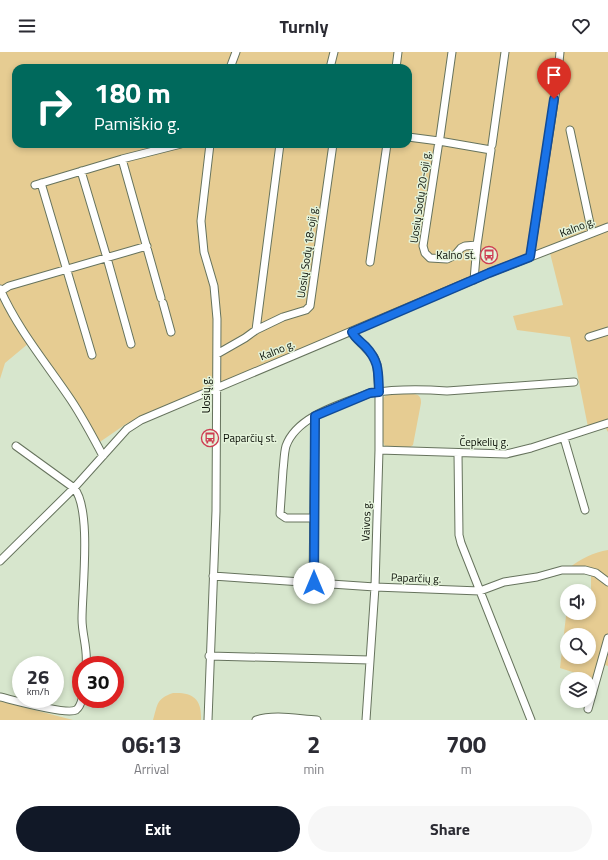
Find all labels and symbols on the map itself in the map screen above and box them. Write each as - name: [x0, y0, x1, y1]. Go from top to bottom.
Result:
- pin: [537, 58, 571, 99]
- street label: Uosių Sodų 20-oji g.: [406, 150, 434, 244]
- street label: Uosių Sodų 18-oji g.: [293, 205, 321, 299]
- street label: Kalno g.: [557, 213, 597, 241]
- bus stop icon: Kalno st.: [479, 245, 499, 265]
- place label: Kalno st.: [436, 247, 476, 263]
- street label: Kalno g.: [257, 336, 297, 364]
- street label: Uosių g.: [198, 377, 214, 413]
- bus stop icon: Paparčių st.: [200, 428, 220, 448]
- place label: Paparčių st.: [223, 430, 277, 446]
- street label: Čepkelių g.: [459, 434, 509, 450]
- street label: Vaivos g.: [357, 500, 375, 542]
- position arrow: [293, 562, 335, 604]
- street label: Paparčių g.: [390, 569, 442, 587]
- speed limit sign: 30: [72, 656, 124, 708]

